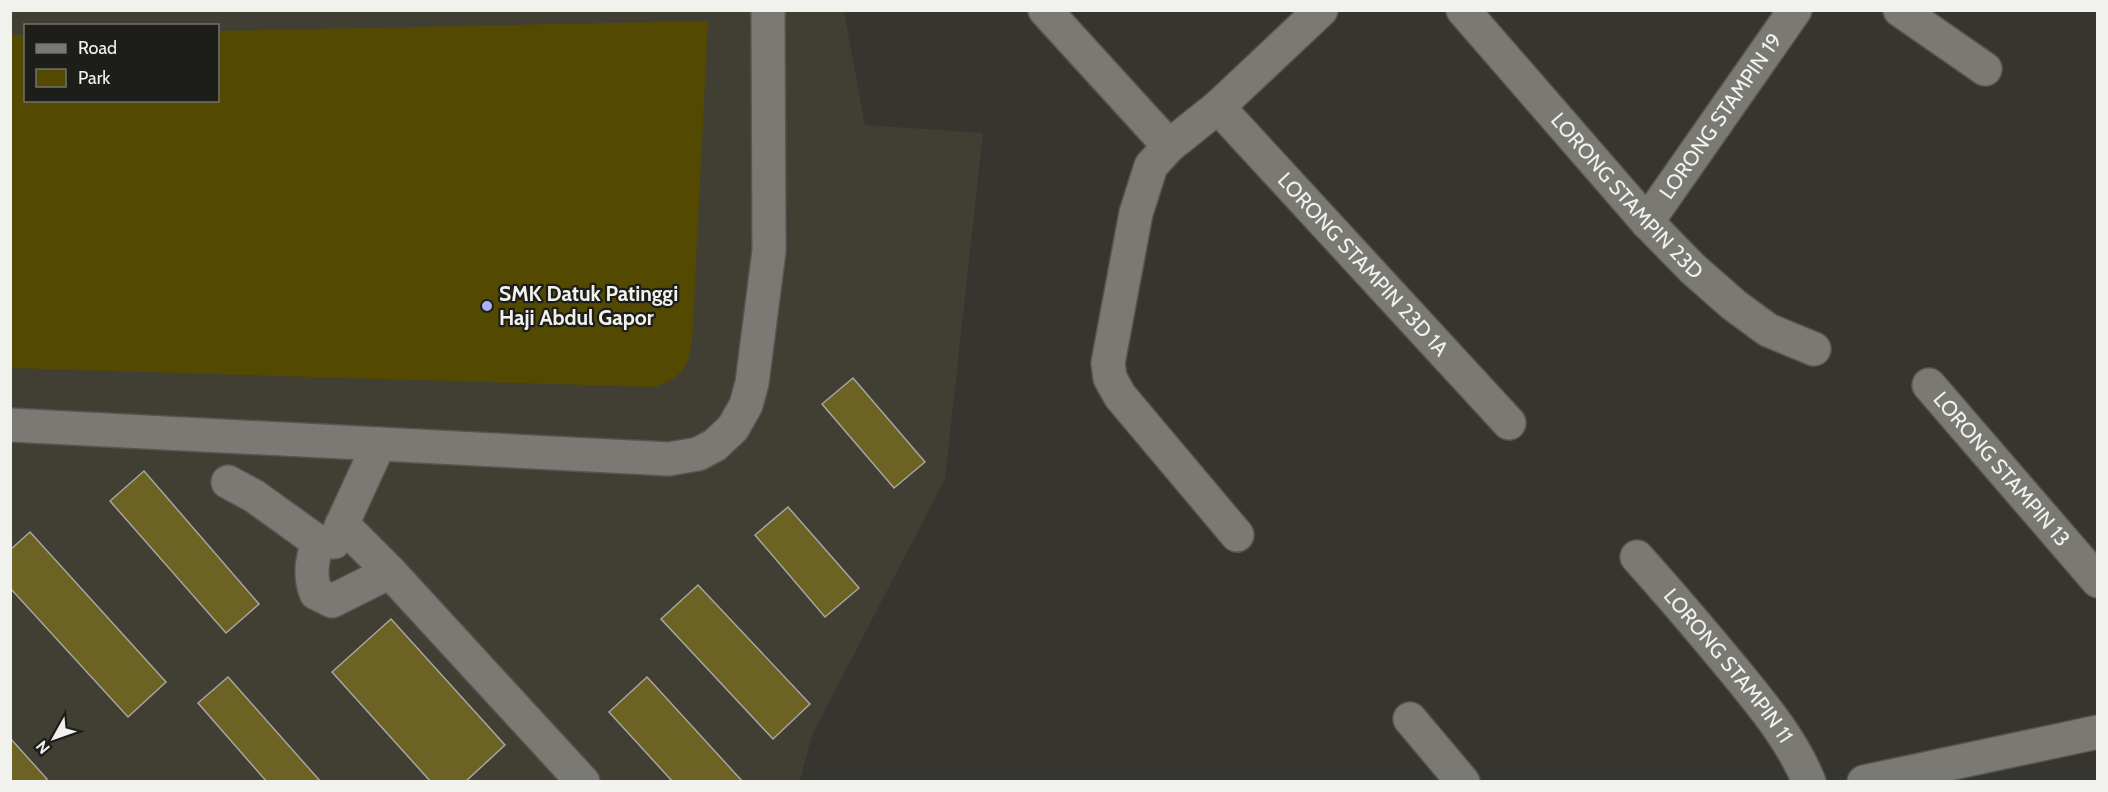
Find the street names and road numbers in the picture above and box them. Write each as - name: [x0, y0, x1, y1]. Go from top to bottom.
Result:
- street label: LORONG STAMPIN 19: [1654, 28, 1787, 204]
- street label: LORONG STAMPIN 23D: [1546, 107, 1709, 284]
- street label: LORONG STAMPIN 23D 1A: [1273, 167, 1454, 361]
- street label: LORONG STAMPIN 13: [1928, 386, 2075, 551]
- street label: LORONG STAMPIN 11: [1659, 583, 1799, 747]

